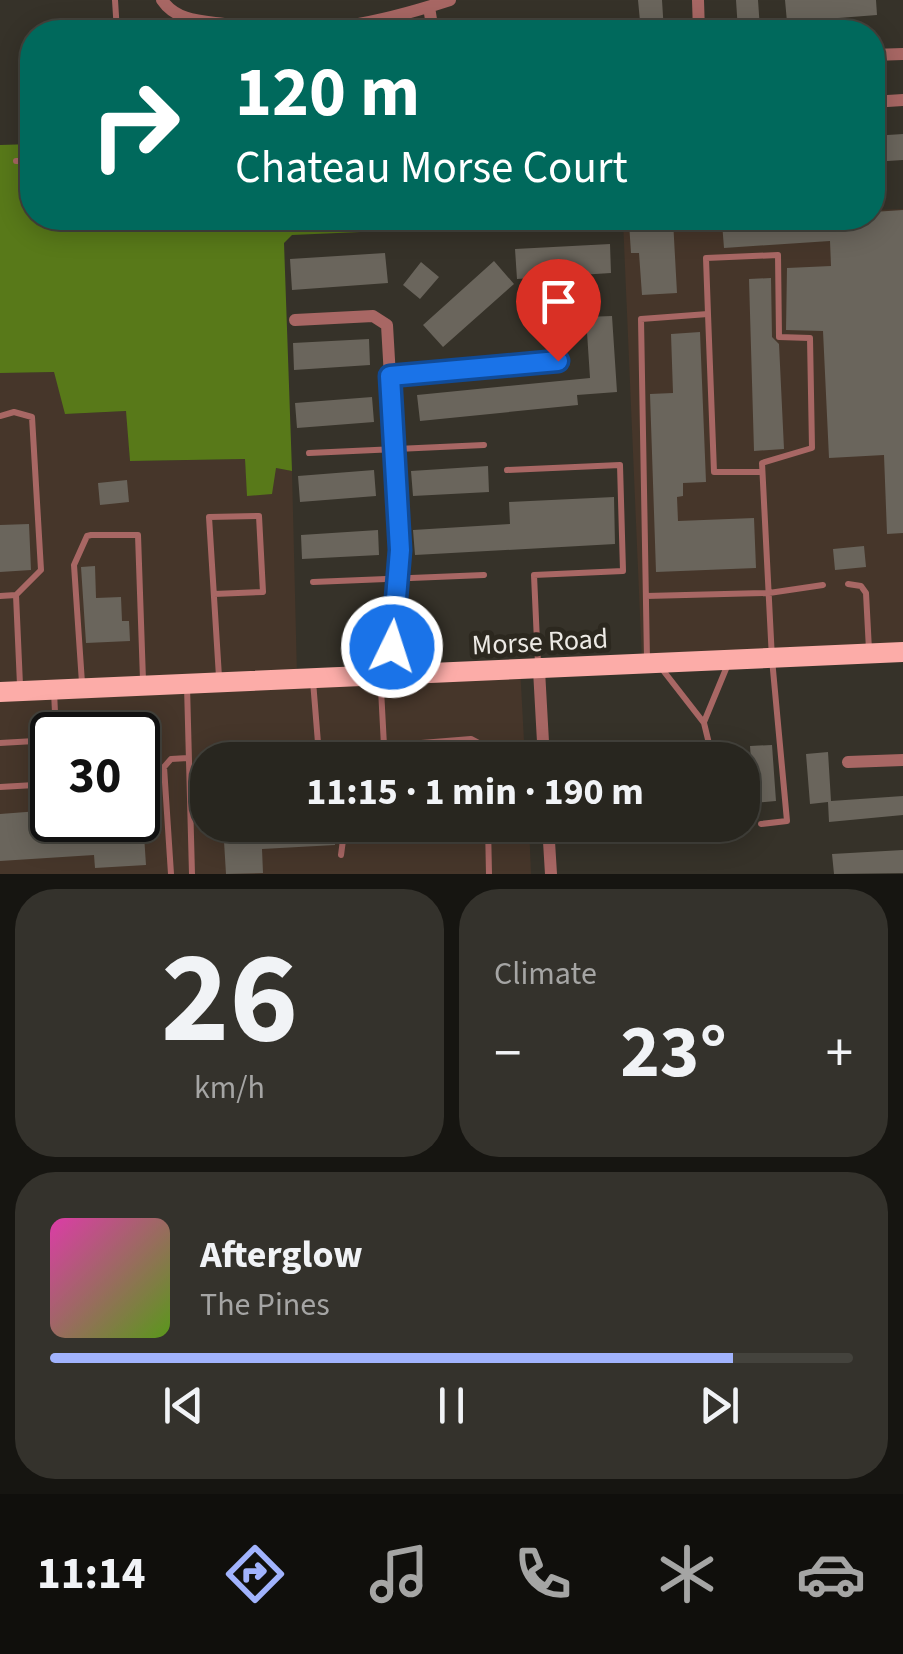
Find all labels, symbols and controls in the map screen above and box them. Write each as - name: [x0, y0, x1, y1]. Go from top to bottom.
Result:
- text: 120 m: [235, 43, 420, 143]
- icon: right: [70, 60, 200, 190]
- text: Chateau Morse Court: [235, 136, 628, 200]
- pin: [516, 259, 601, 362]
- icon: arrive: [531, 274, 586, 329]
- position arrow: [340, 595, 444, 699]
- street label: Morse Road: [471, 618, 609, 666]
- speed limit sign: 30: [30, 712, 160, 842]
- text: 11:15 · 1 min · 190 m: [306, 765, 644, 819]
- text: 26: [161, 907, 298, 1092]
- text: Climate: [494, 951, 597, 997]
- text: 23°: [620, 999, 727, 1106]
- text: −: [494, 1015, 521, 1093]
- text: +: [826, 1015, 853, 1093]
- text: km/h: [194, 1065, 265, 1111]
- text: Afterglow: [200, 1228, 363, 1282]
- text: The Pines: [200, 1282, 330, 1328]
- icon: previous: [156, 1378, 211, 1433]
- icon: pause: [424, 1378, 479, 1433]
- icon: next: [692, 1378, 747, 1433]
- icon: directions: [220, 1539, 290, 1609]
- icon: music: [364, 1539, 434, 1609]
- icon: phone: [508, 1539, 578, 1609]
- icon: climate: [652, 1539, 722, 1609]
- icon: car: [796, 1539, 866, 1609]
- text: 11:14: [37, 1542, 146, 1606]

